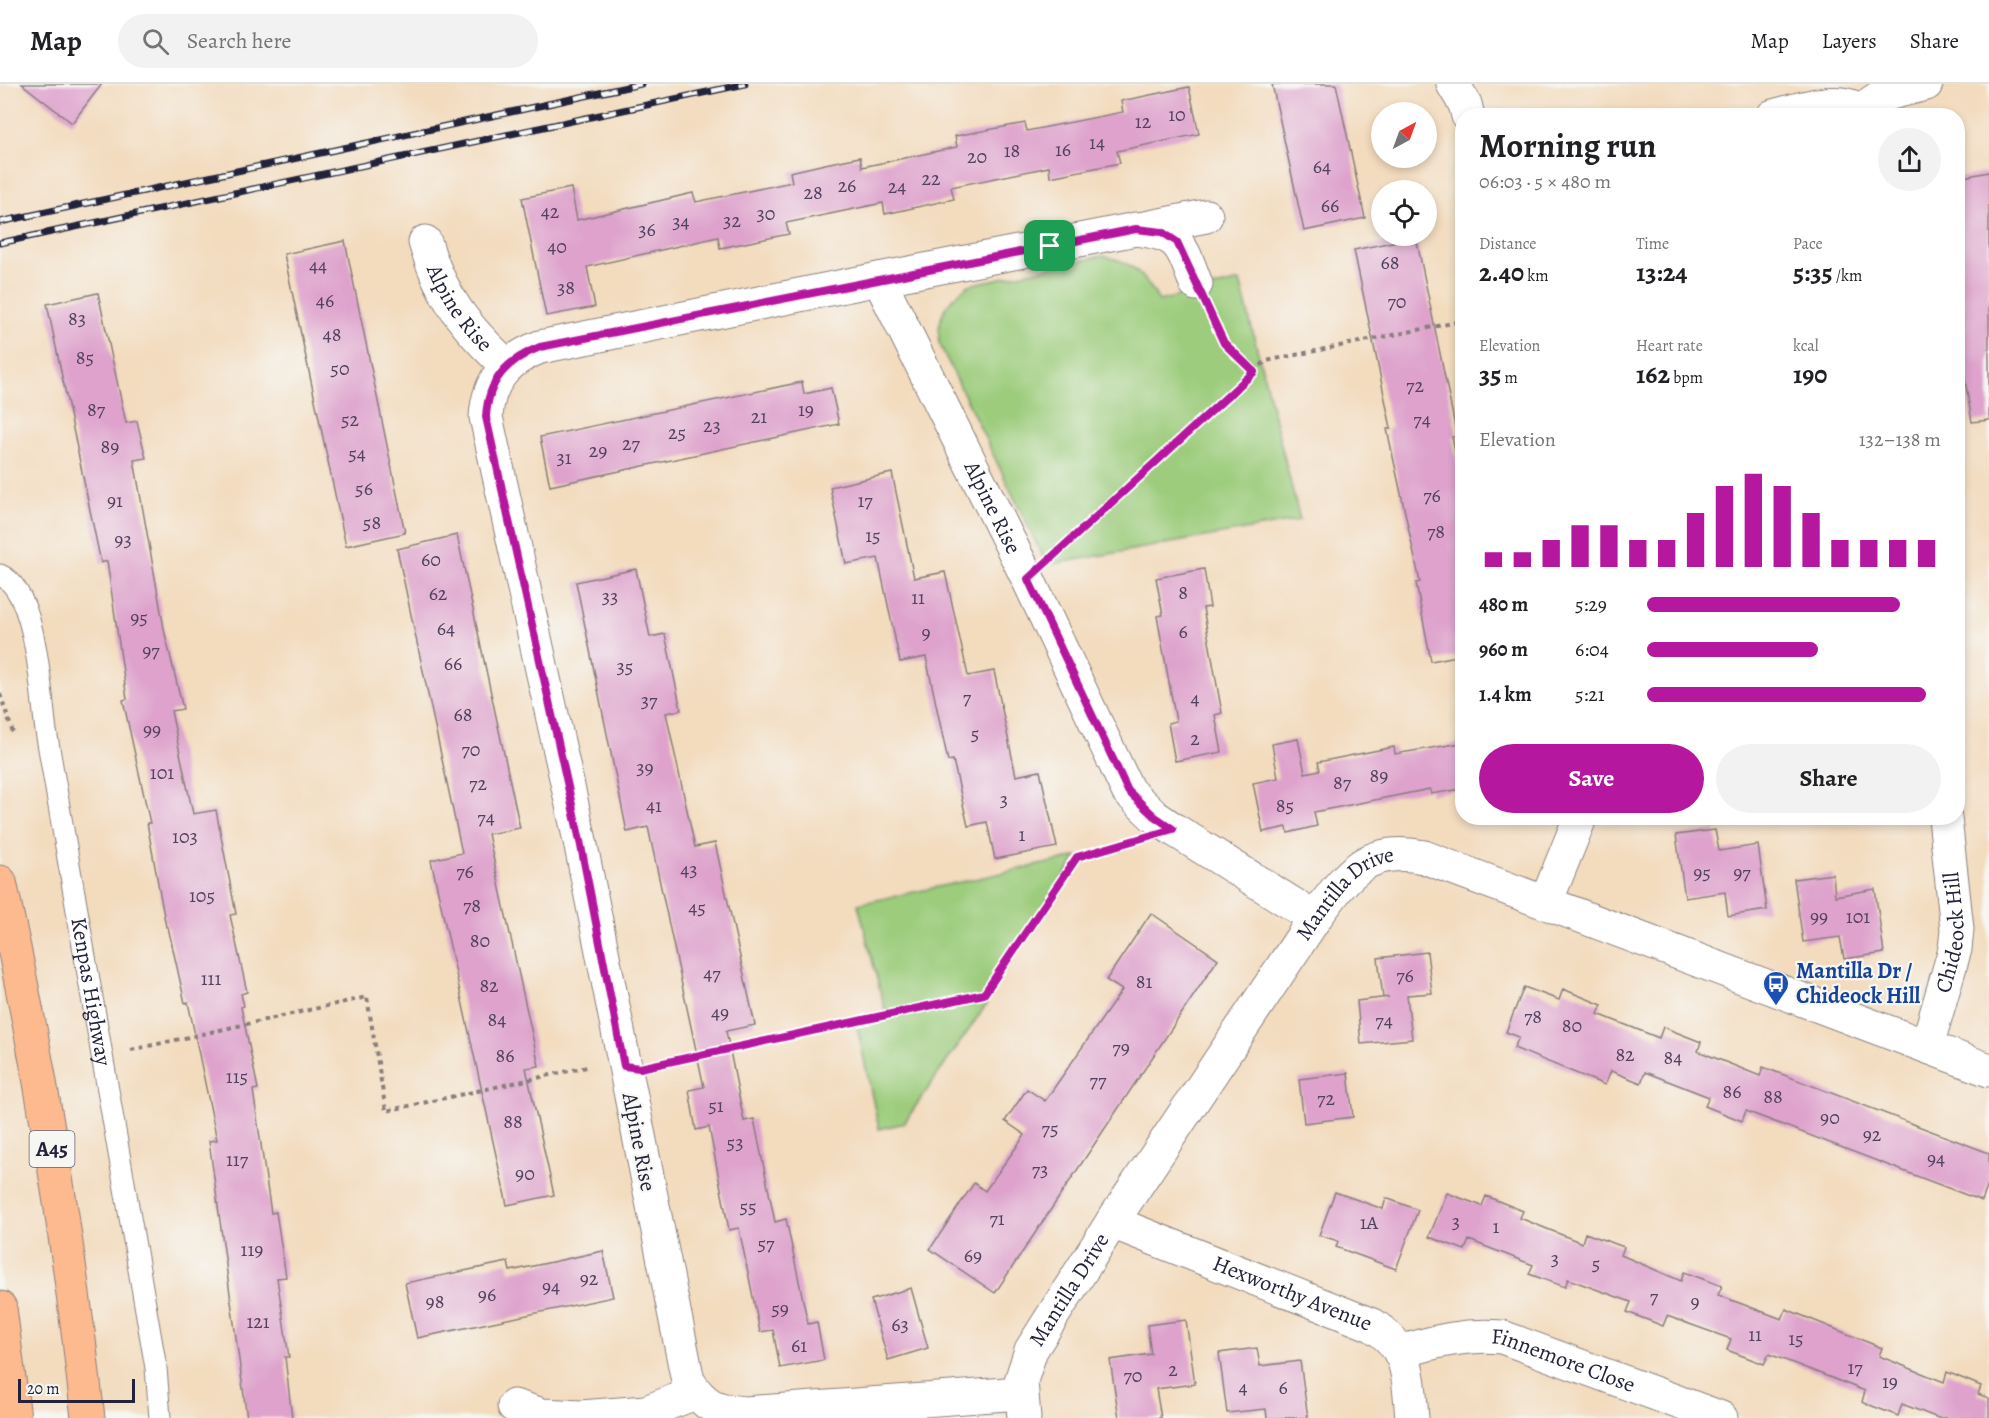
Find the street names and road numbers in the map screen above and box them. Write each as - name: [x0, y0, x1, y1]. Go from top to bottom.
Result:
- street label: Alpine Rise: [419, 259, 499, 358]
- street label: Alpine Rise: [956, 455, 1028, 559]
- street label: Mantilla Drive: [1289, 840, 1396, 946]
- street label: Chideock Hill: [1928, 871, 1972, 997]
- street label: Kenpas Highway: [63, 915, 119, 1068]
- street label: Alpine Rise: [615, 1089, 663, 1194]
- road number: A45: [29, 1131, 74, 1167]
- street label: Mantilla Drive: [1022, 1227, 1116, 1352]
- street label: Hexworthy Avenue: [1208, 1248, 1376, 1339]
- street label: Finnemore Close: [1491, 1321, 1639, 1400]

